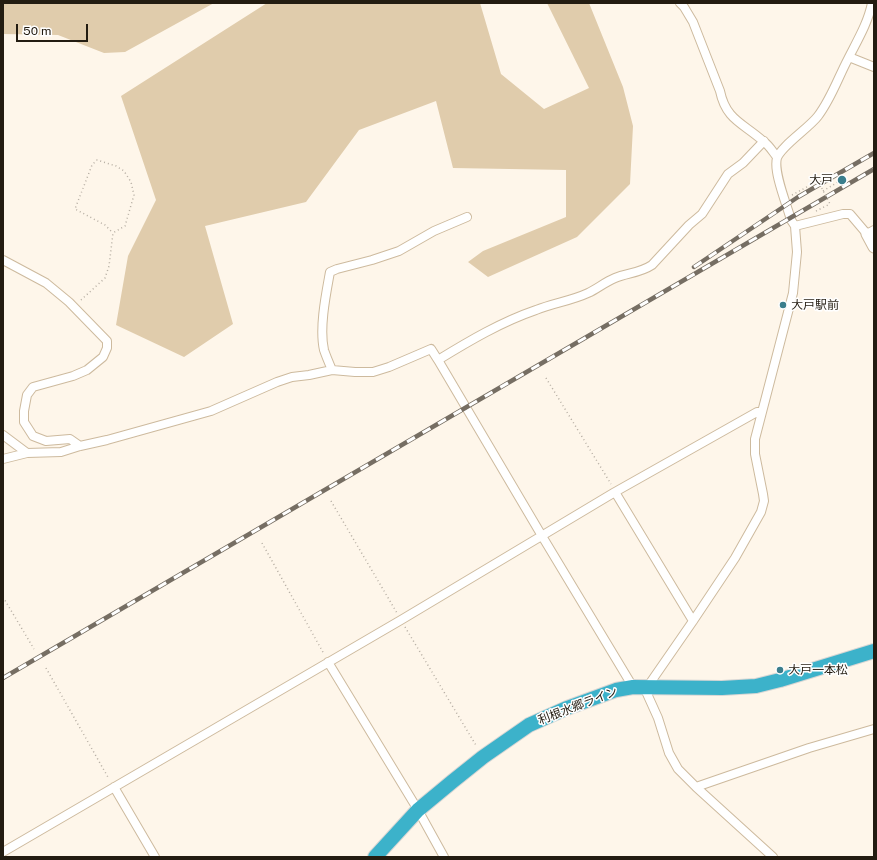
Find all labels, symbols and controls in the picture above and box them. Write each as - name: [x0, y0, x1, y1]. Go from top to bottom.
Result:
- scale bar: [18, 16, 90, 42]
- text: 50 m: [23, 24, 51, 38]
- place label: 大戸: [809, 173, 833, 187]
- marker: 大戸: [836, 174, 848, 186]
- place label: 大戸駅前: [791, 298, 839, 312]
- marker: 大戸駅前: [778, 300, 788, 310]
- place label: 大戸一本松: [788, 663, 848, 677]
- marker: 大戸一本松: [775, 665, 785, 675]
- street label: 利根水郷ライン: [536, 684, 620, 728]

